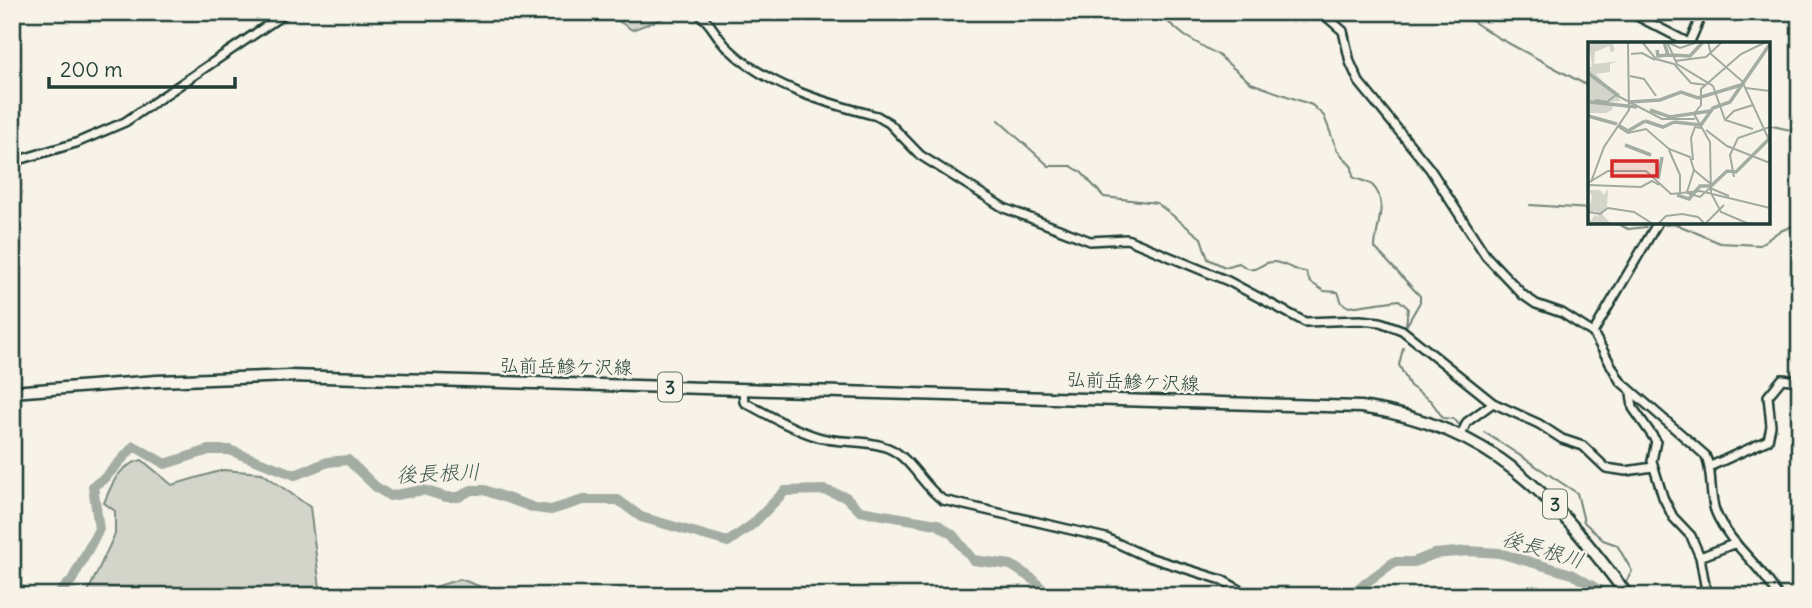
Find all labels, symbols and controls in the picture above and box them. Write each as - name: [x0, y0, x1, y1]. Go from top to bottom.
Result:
- inset map: [1588, 42, 1770, 224]
- scale bar: [49, 46, 234, 90]
- text: 200 m: [60, 56, 123, 83]
- street label: 弘前岳鰺ケ沢線: [499, 353, 633, 379]
- street label: 弘前岳鰺ケ沢線: [1066, 367, 1200, 395]
- road number: 3: [658, 372, 682, 402]
- water label: 後長根川: [396, 458, 480, 488]
- road number: 3: [1543, 490, 1567, 518]
- water label: 後長根川: [1499, 524, 1587, 574]

